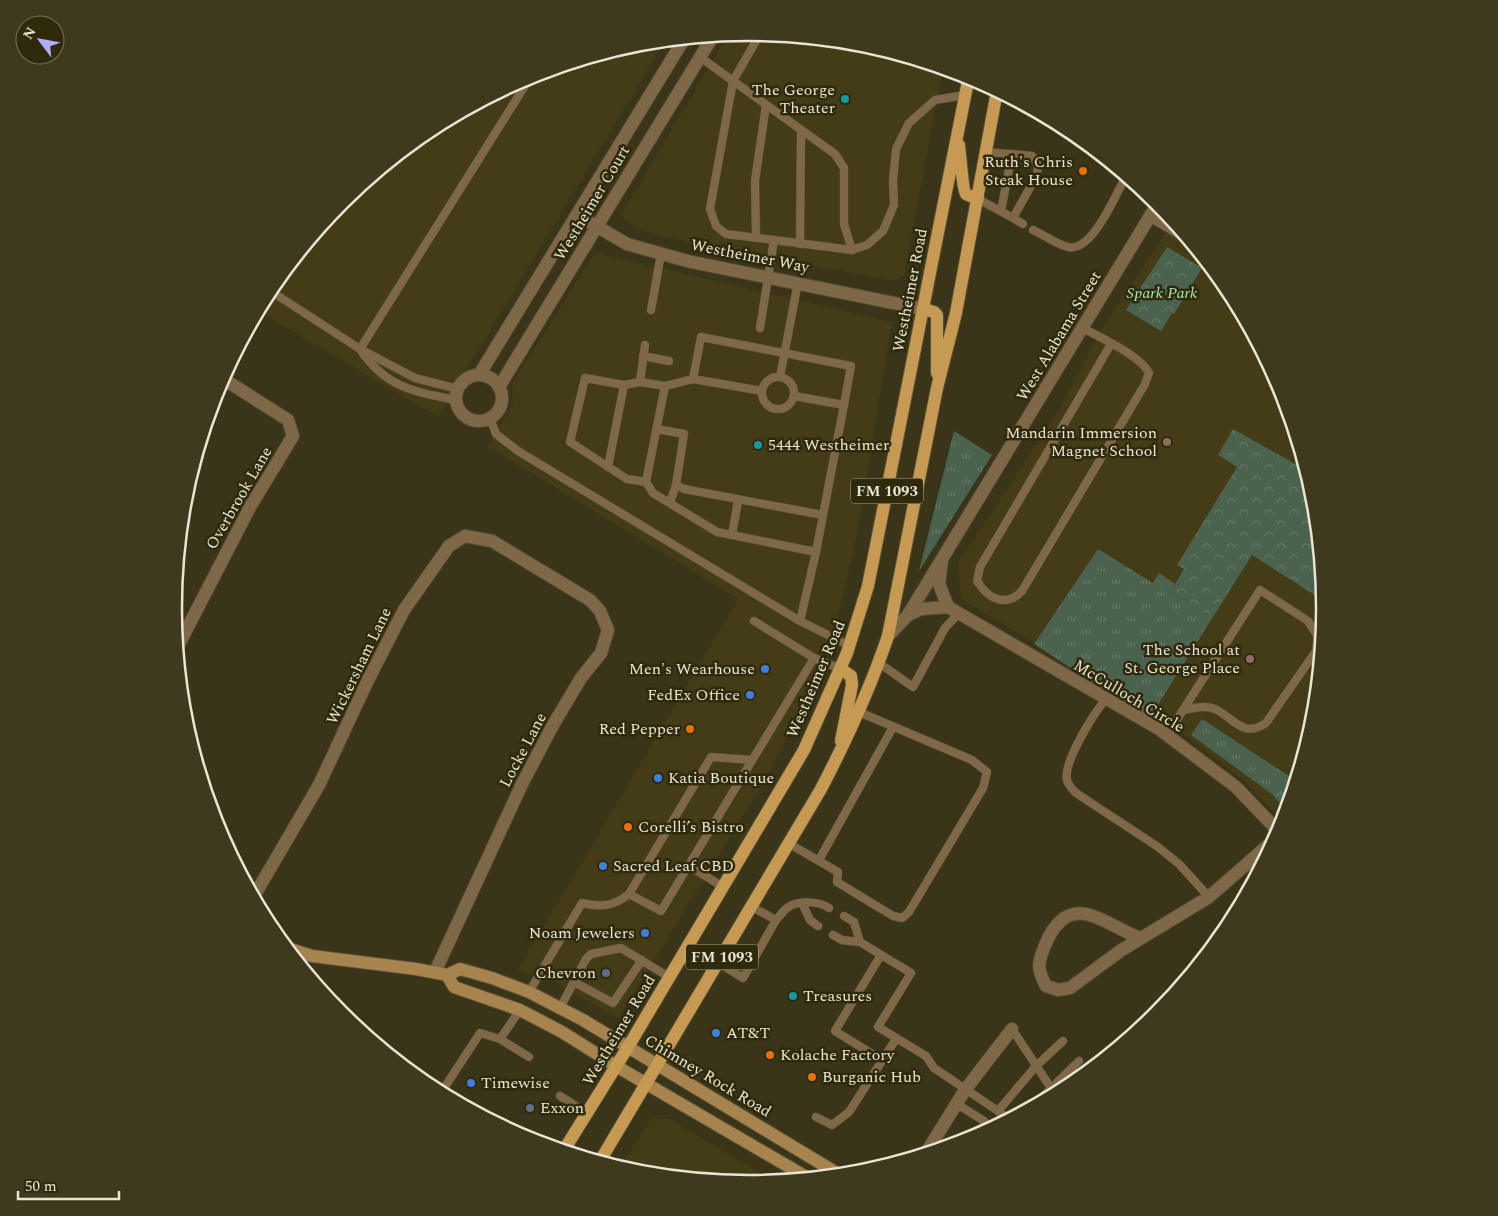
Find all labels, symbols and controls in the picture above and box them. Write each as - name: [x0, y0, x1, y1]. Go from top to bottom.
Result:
- north arrow: [15, 15, 65, 65]
- text: N: [17, 23, 41, 44]
- place label: The George Theater: [752, 78, 835, 120]
- marker: The George Theater: [839, 93, 851, 105]
- street label: Westheimer Court: [548, 141, 636, 265]
- place label: Ruth's Chris Steak House: [984, 150, 1073, 192]
- marker: Ruth's Chris Steak House: [1077, 165, 1089, 177]
- street label: Westheimer Road: [886, 226, 934, 354]
- street label: Westheimer Way: [689, 233, 813, 280]
- street label: West Alabama Street: [1011, 266, 1108, 406]
- park label: Spark Park: [1126, 281, 1198, 305]
- place label: Mandarin Immersion Magnet School: [1005, 421, 1157, 463]
- place label: 5444 Westheimer: [768, 433, 889, 457]
- marker: Mandarin Immersion Magnet School: [1161, 436, 1173, 448]
- marker: 5444 Westheimer: [752, 439, 764, 451]
- street label: Overbrook Lane: [200, 442, 278, 554]
- road number: FM 1093: [851, 478, 923, 504]
- street label: Wickersham Lane: [320, 603, 398, 729]
- street label: Westheimer Road: [780, 616, 852, 741]
- place label: The School at St. George Place: [1124, 638, 1240, 680]
- street label: McCulloch Circle: [1069, 653, 1189, 739]
- marker: The School at St. George Place: [1244, 653, 1256, 665]
- place label: Men's Wearhouse: [629, 657, 755, 681]
- marker: Men's Wearhouse: [759, 663, 771, 675]
- place label: FedEx Office: [647, 683, 740, 707]
- marker: FedEx Office: [744, 689, 756, 701]
- street label: Locke Lane: [493, 708, 553, 792]
- place label: Red Pepper: [599, 717, 680, 741]
- marker: Red Pepper: [684, 723, 696, 735]
- place label: Katia Boutique: [668, 766, 774, 790]
- marker: Katia Boutique: [652, 772, 664, 784]
- place label: Corelli’s Bistro: [638, 815, 744, 839]
- marker: Corelli’s Bistro: [622, 821, 634, 833]
- place label: Sacred Leaf CBD: [613, 854, 734, 878]
- marker: Sacred Leaf CBD: [597, 860, 609, 872]
- place label: Noam Jewelers: [529, 921, 635, 945]
- marker: Noam Jewelers: [639, 927, 651, 939]
- road number: FM 1093: [686, 944, 758, 970]
- place label: Chevron: [535, 961, 596, 985]
- marker: Chevron: [600, 967, 612, 979]
- street label: Westheimer Road: [576, 970, 662, 1090]
- place label: Treasures: [803, 984, 872, 1008]
- marker: Treasures: [787, 990, 799, 1002]
- place label: AT&T: [726, 1021, 770, 1045]
- marker: AT&T: [710, 1027, 722, 1039]
- street label: Chimney Rock Road: [640, 1029, 776, 1123]
- place label: Kolache Factory: [780, 1043, 896, 1067]
- marker: Kolache Factory: [764, 1049, 776, 1061]
- place label: Burganic Hub: [822, 1065, 921, 1089]
- place label: Timewise: [481, 1071, 550, 1095]
- marker: Burganic Hub: [806, 1071, 818, 1083]
- marker: Timewise: [465, 1077, 477, 1089]
- place label: Exxon: [540, 1096, 584, 1120]
- marker: Exxon: [524, 1102, 536, 1114]
- scale bar: [18, 1168, 119, 1200]
- text: 50 m: [25, 1175, 57, 1198]

